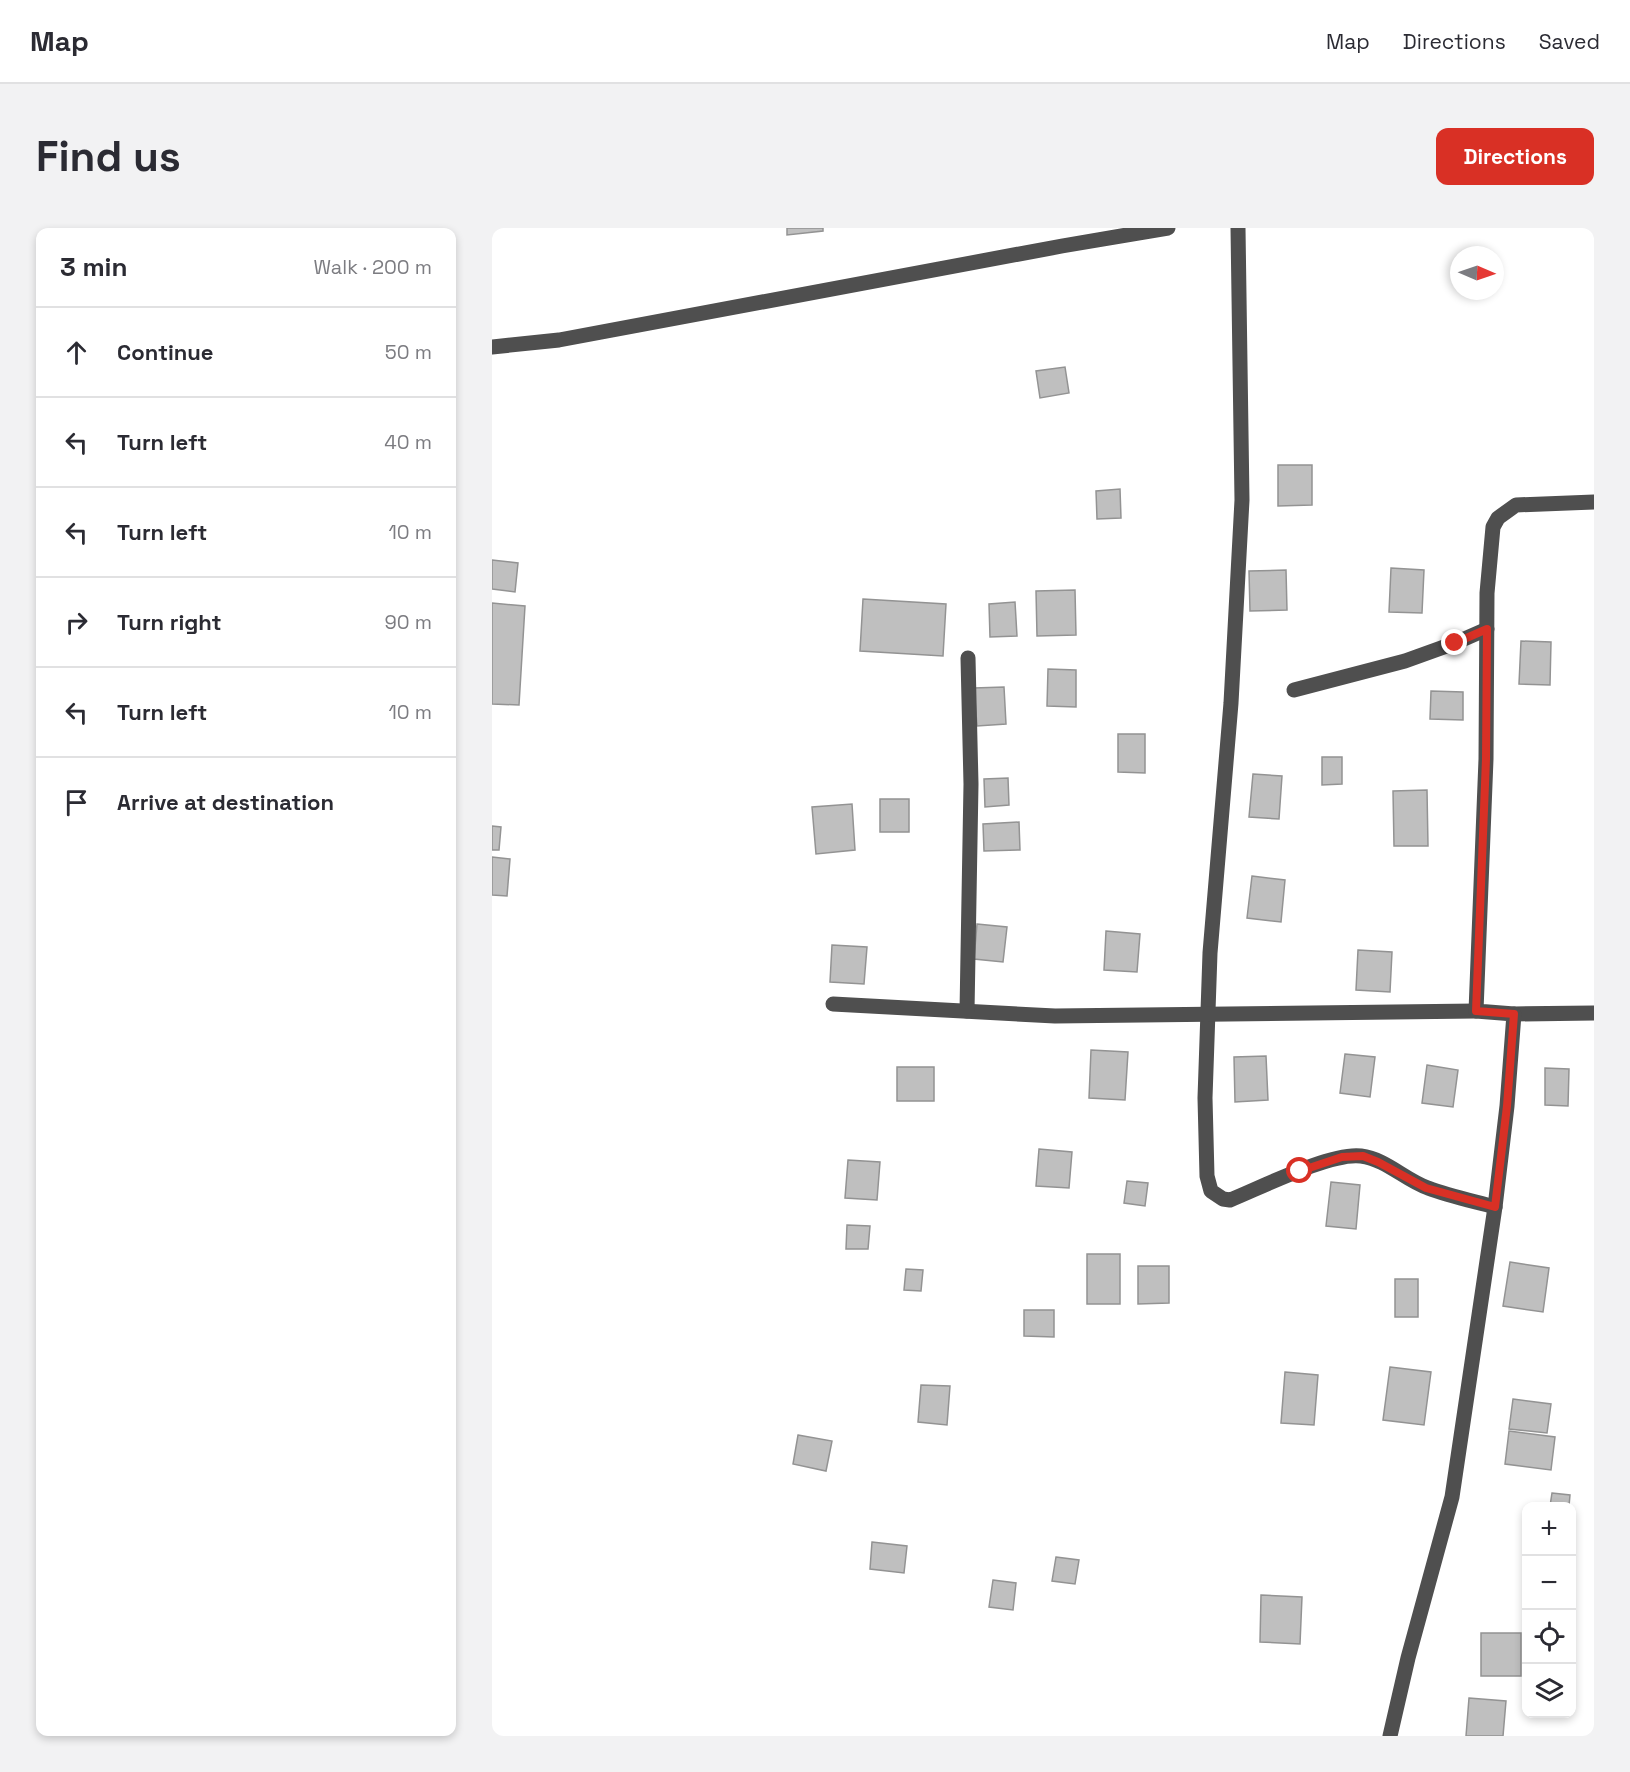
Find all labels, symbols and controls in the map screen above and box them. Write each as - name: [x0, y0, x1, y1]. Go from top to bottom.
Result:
- text: Map: [30, 23, 89, 59]
- text: Map: [1326, 28, 1370, 55]
- text: Directions: [1403, 28, 1506, 55]
- text: Saved: [1539, 28, 1600, 55]
- button: Directions: [1436, 128, 1594, 185]
- text: Find us: [36, 130, 181, 183]
- north arrow: [1450, 246, 1504, 300]
- text: 3 min: [60, 250, 128, 284]
- text: Walk · 200 m: [313, 254, 432, 280]
- icon: ahead: [60, 336, 93, 369]
- text: Continue: [117, 338, 213, 366]
- text: 50 m: [385, 339, 432, 365]
- icon: left: [60, 426, 93, 459]
- text: Turn left: [117, 428, 207, 456]
- text: 40 m: [384, 429, 432, 455]
- icon: left: [60, 516, 93, 549]
- text: Turn left: [117, 518, 207, 546]
- text: 10 m: [388, 519, 432, 545]
- icon: right: [60, 606, 93, 639]
- text: Turn right: [117, 608, 222, 636]
- text: 90 m: [385, 609, 432, 635]
- route end: [1441, 629, 1467, 655]
- icon: left: [60, 696, 93, 729]
- text: Turn left: [117, 698, 207, 726]
- text: 10 m: [388, 699, 432, 725]
- icon: arrive: [60, 786, 93, 819]
- text: Arrive at destination: [117, 788, 334, 816]
- route start: [1286, 1157, 1312, 1183]
- map controls: [1522, 1502, 1576, 1718]
- button: +: [1522, 1502, 1576, 1556]
- button: −: [1522, 1556, 1576, 1610]
- button: locate: [1522, 1610, 1576, 1664]
- button: layers: [1522, 1664, 1576, 1718]

